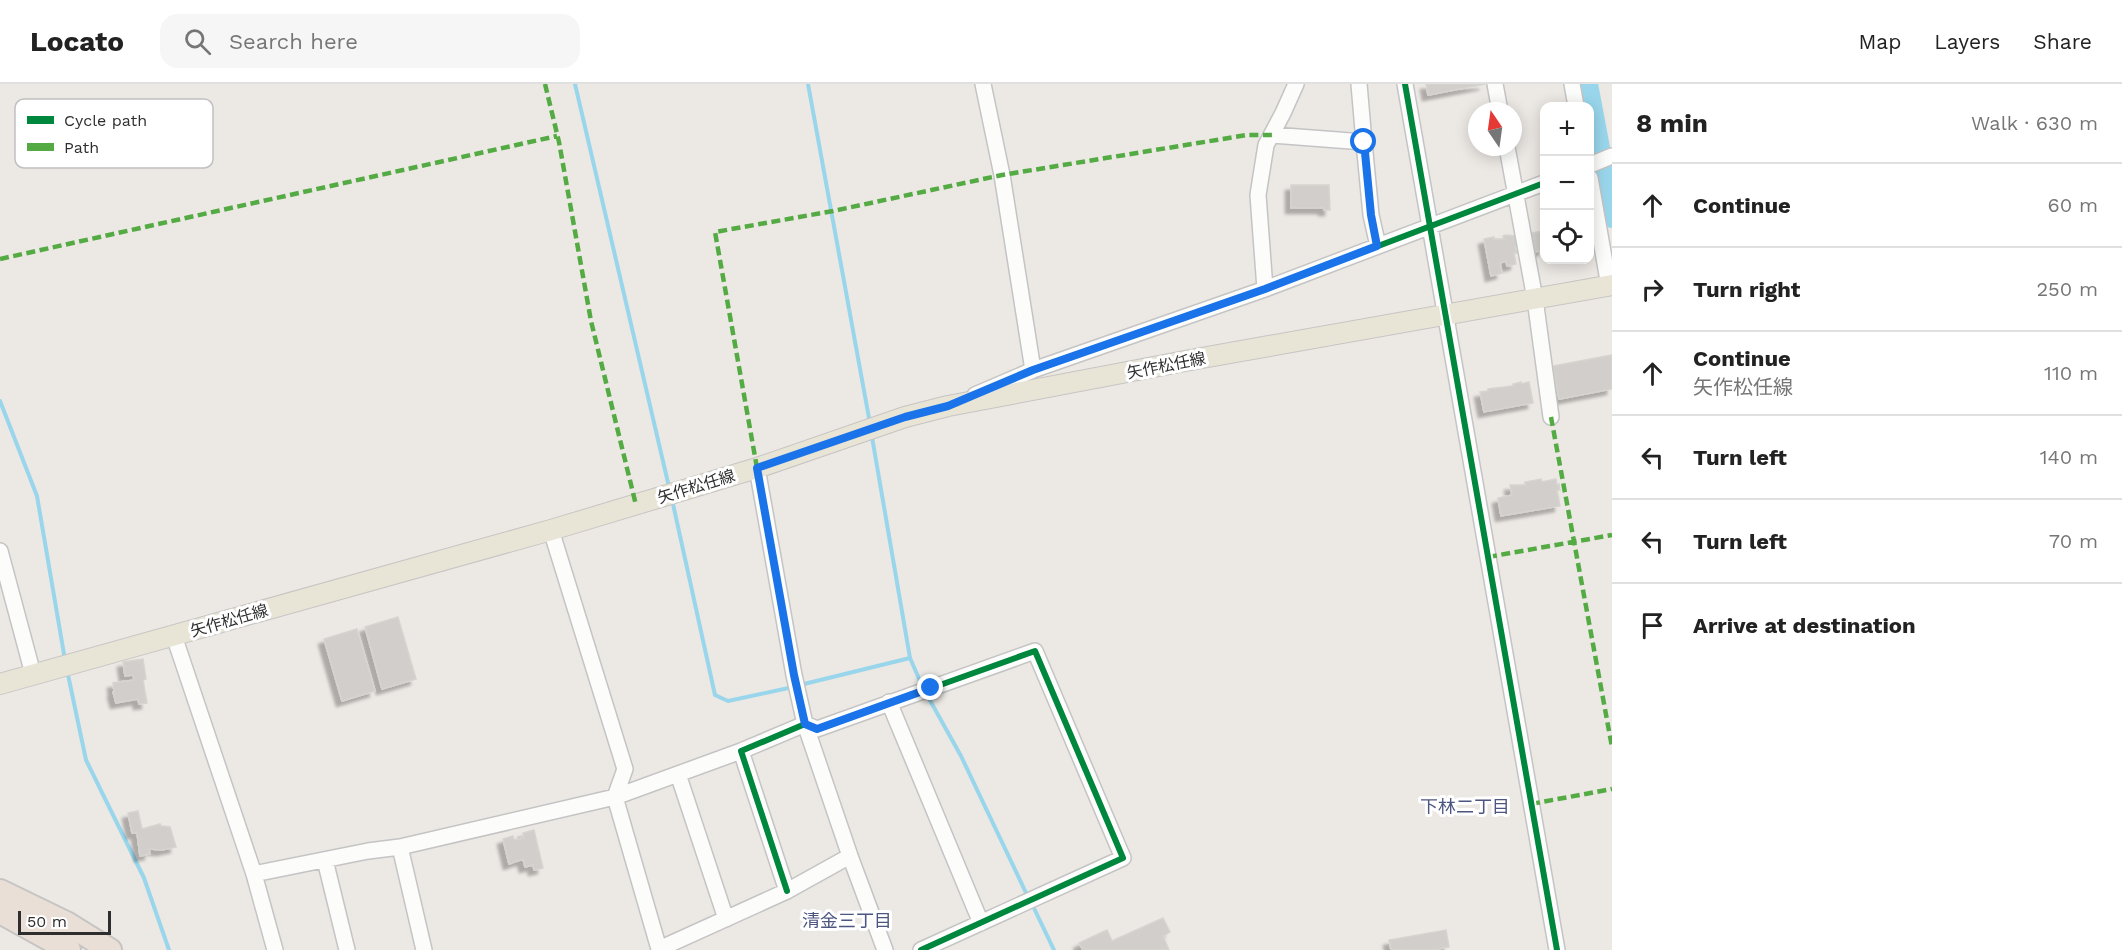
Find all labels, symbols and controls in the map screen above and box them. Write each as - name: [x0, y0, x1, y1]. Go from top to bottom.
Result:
- search box: [160, 14, 580, 68]
- text: Locato: [30, 25, 124, 58]
- icon: search: [181, 25, 214, 58]
- text: Search here: [229, 29, 358, 54]
- text: Map: [1858, 29, 1901, 54]
- text: Layers: [1934, 29, 2000, 54]
- text: Share: [2033, 29, 2092, 54]
- legend: [15, 99, 213, 168]
- north arrow: [1468, 102, 1522, 156]
- map controls: [1540, 102, 1594, 264]
- button: +: [1540, 102, 1594, 156]
- text: 8 min: [1636, 108, 1708, 138]
- text: Cycle path: [64, 111, 147, 130]
- text: Walk · 630 m: [1971, 111, 2098, 135]
- route start: [1350, 128, 1376, 154]
- text: Path: [64, 138, 99, 157]
- button: −: [1540, 156, 1594, 210]
- icon: ahead: [1636, 189, 1669, 222]
- text: Continue: [1693, 193, 1791, 218]
- text: 60 m: [2048, 193, 2098, 217]
- button: locate: [1540, 210, 1594, 264]
- icon: right: [1636, 273, 1669, 306]
- text: Turn right: [1693, 277, 1800, 302]
- text: 250 m: [2036, 277, 2098, 301]
- text: Continue: [1693, 346, 1791, 371]
- street label: 矢作松任線: [1125, 349, 1207, 382]
- icon: ahead: [1636, 357, 1669, 390]
- text: 110 m: [2044, 361, 2098, 385]
- text: 矢作松任線: [1693, 375, 1793, 399]
- icon: left: [1636, 441, 1669, 474]
- text: Turn left: [1693, 445, 1787, 470]
- text: 140 m: [2040, 445, 2098, 469]
- street label: 矢作松任線: [655, 466, 737, 507]
- icon: left: [1636, 525, 1669, 558]
- text: Turn left: [1693, 529, 1787, 554]
- text: 70 m: [2049, 529, 2098, 553]
- street label: 矢作松任線: [188, 600, 270, 641]
- icon: arrive: [1636, 609, 1669, 642]
- text: Arrive at destination: [1693, 613, 1916, 638]
- route end: [917, 674, 943, 700]
- district label: 下林二丁目: [1420, 796, 1510, 817]
- scale bar: [18, 908, 111, 936]
- district label: 清金三丁目: [802, 910, 892, 931]
- text: 50 m: [27, 912, 67, 931]

